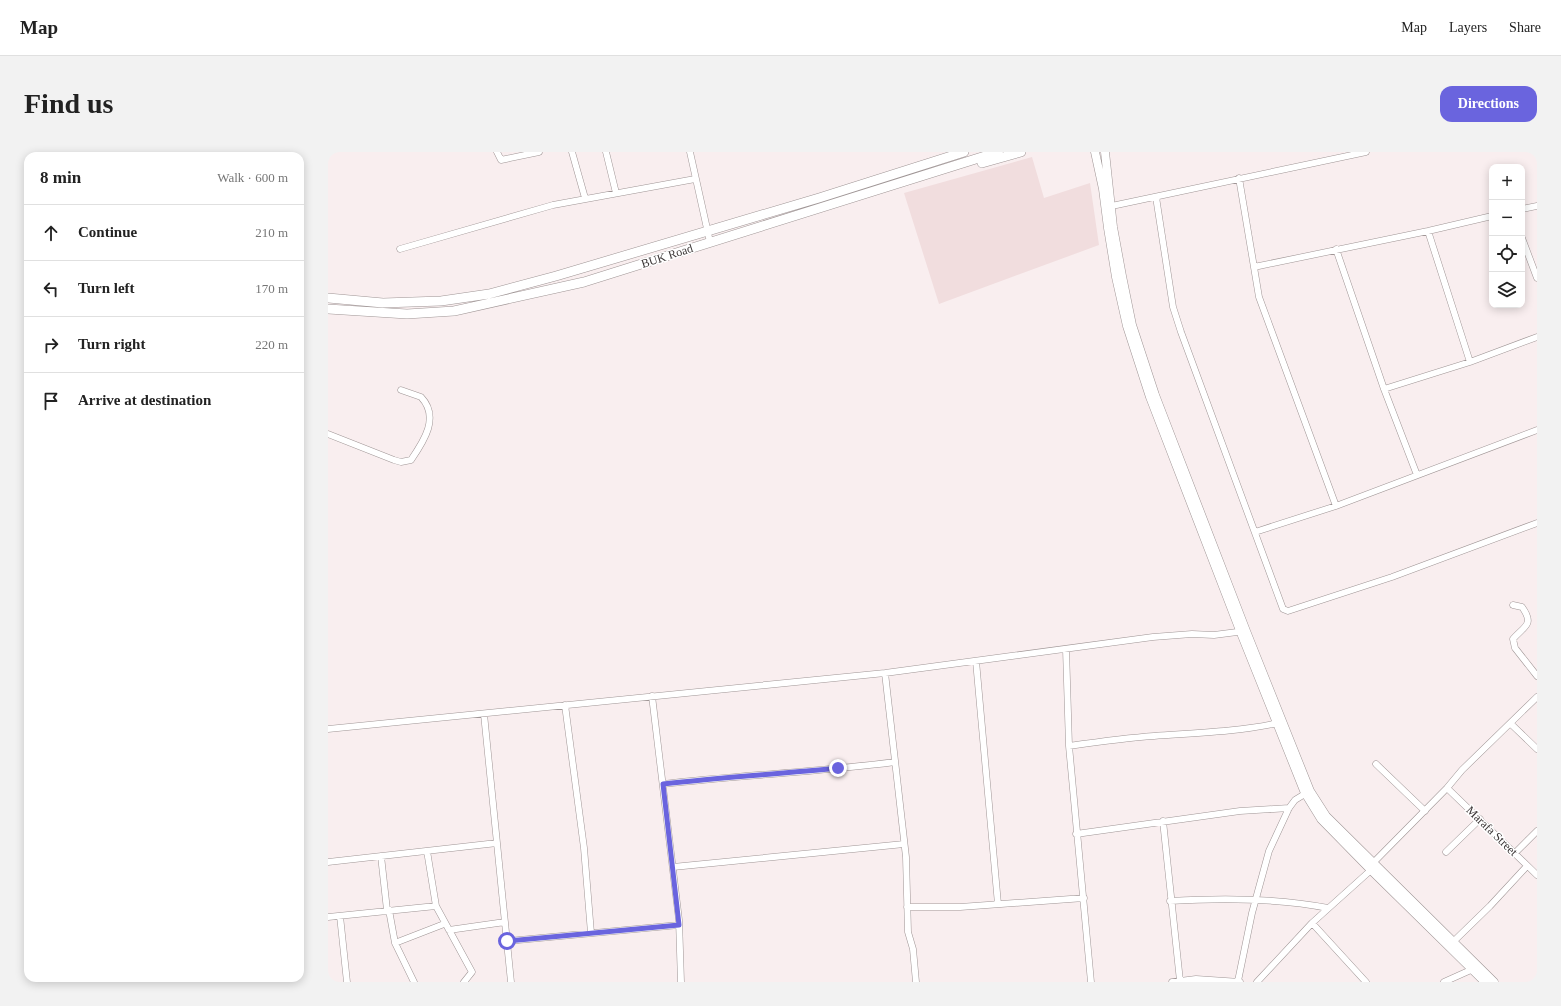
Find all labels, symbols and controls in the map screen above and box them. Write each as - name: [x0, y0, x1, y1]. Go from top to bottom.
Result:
- text: Map: [20, 17, 58, 38]
- text: Map: [1401, 20, 1427, 35]
- text: Layers: [1449, 20, 1487, 35]
- text: Share: [1509, 20, 1541, 35]
- button: Directions: [1440, 86, 1537, 122]
- text: Find us: [24, 88, 114, 119]
- map controls: [1489, 164, 1525, 308]
- button: +: [1489, 164, 1525, 200]
- text: 8 min: [40, 168, 81, 187]
- text: Walk · 600 m: [217, 170, 288, 185]
- button: −: [1489, 200, 1525, 236]
- icon: ahead: [40, 222, 62, 244]
- text: Continue: [78, 224, 137, 240]
- text: 210 m: [255, 225, 288, 240]
- button: locate: [1489, 236, 1525, 272]
- street label: BUK Road: [639, 241, 695, 271]
- button: layers: [1489, 272, 1525, 308]
- icon: left: [40, 278, 62, 300]
- text: Turn left: [78, 280, 135, 296]
- text: 170 m: [255, 281, 288, 296]
- icon: right: [40, 334, 62, 356]
- text: Turn right: [78, 336, 145, 352]
- text: 220 m: [255, 337, 288, 352]
- icon: arrive: [40, 390, 62, 412]
- text: Arrive at destination: [78, 392, 211, 408]
- route end: [829, 759, 847, 777]
- street label: Marafa Street: [1464, 803, 1521, 859]
- route start: [498, 932, 516, 950]

